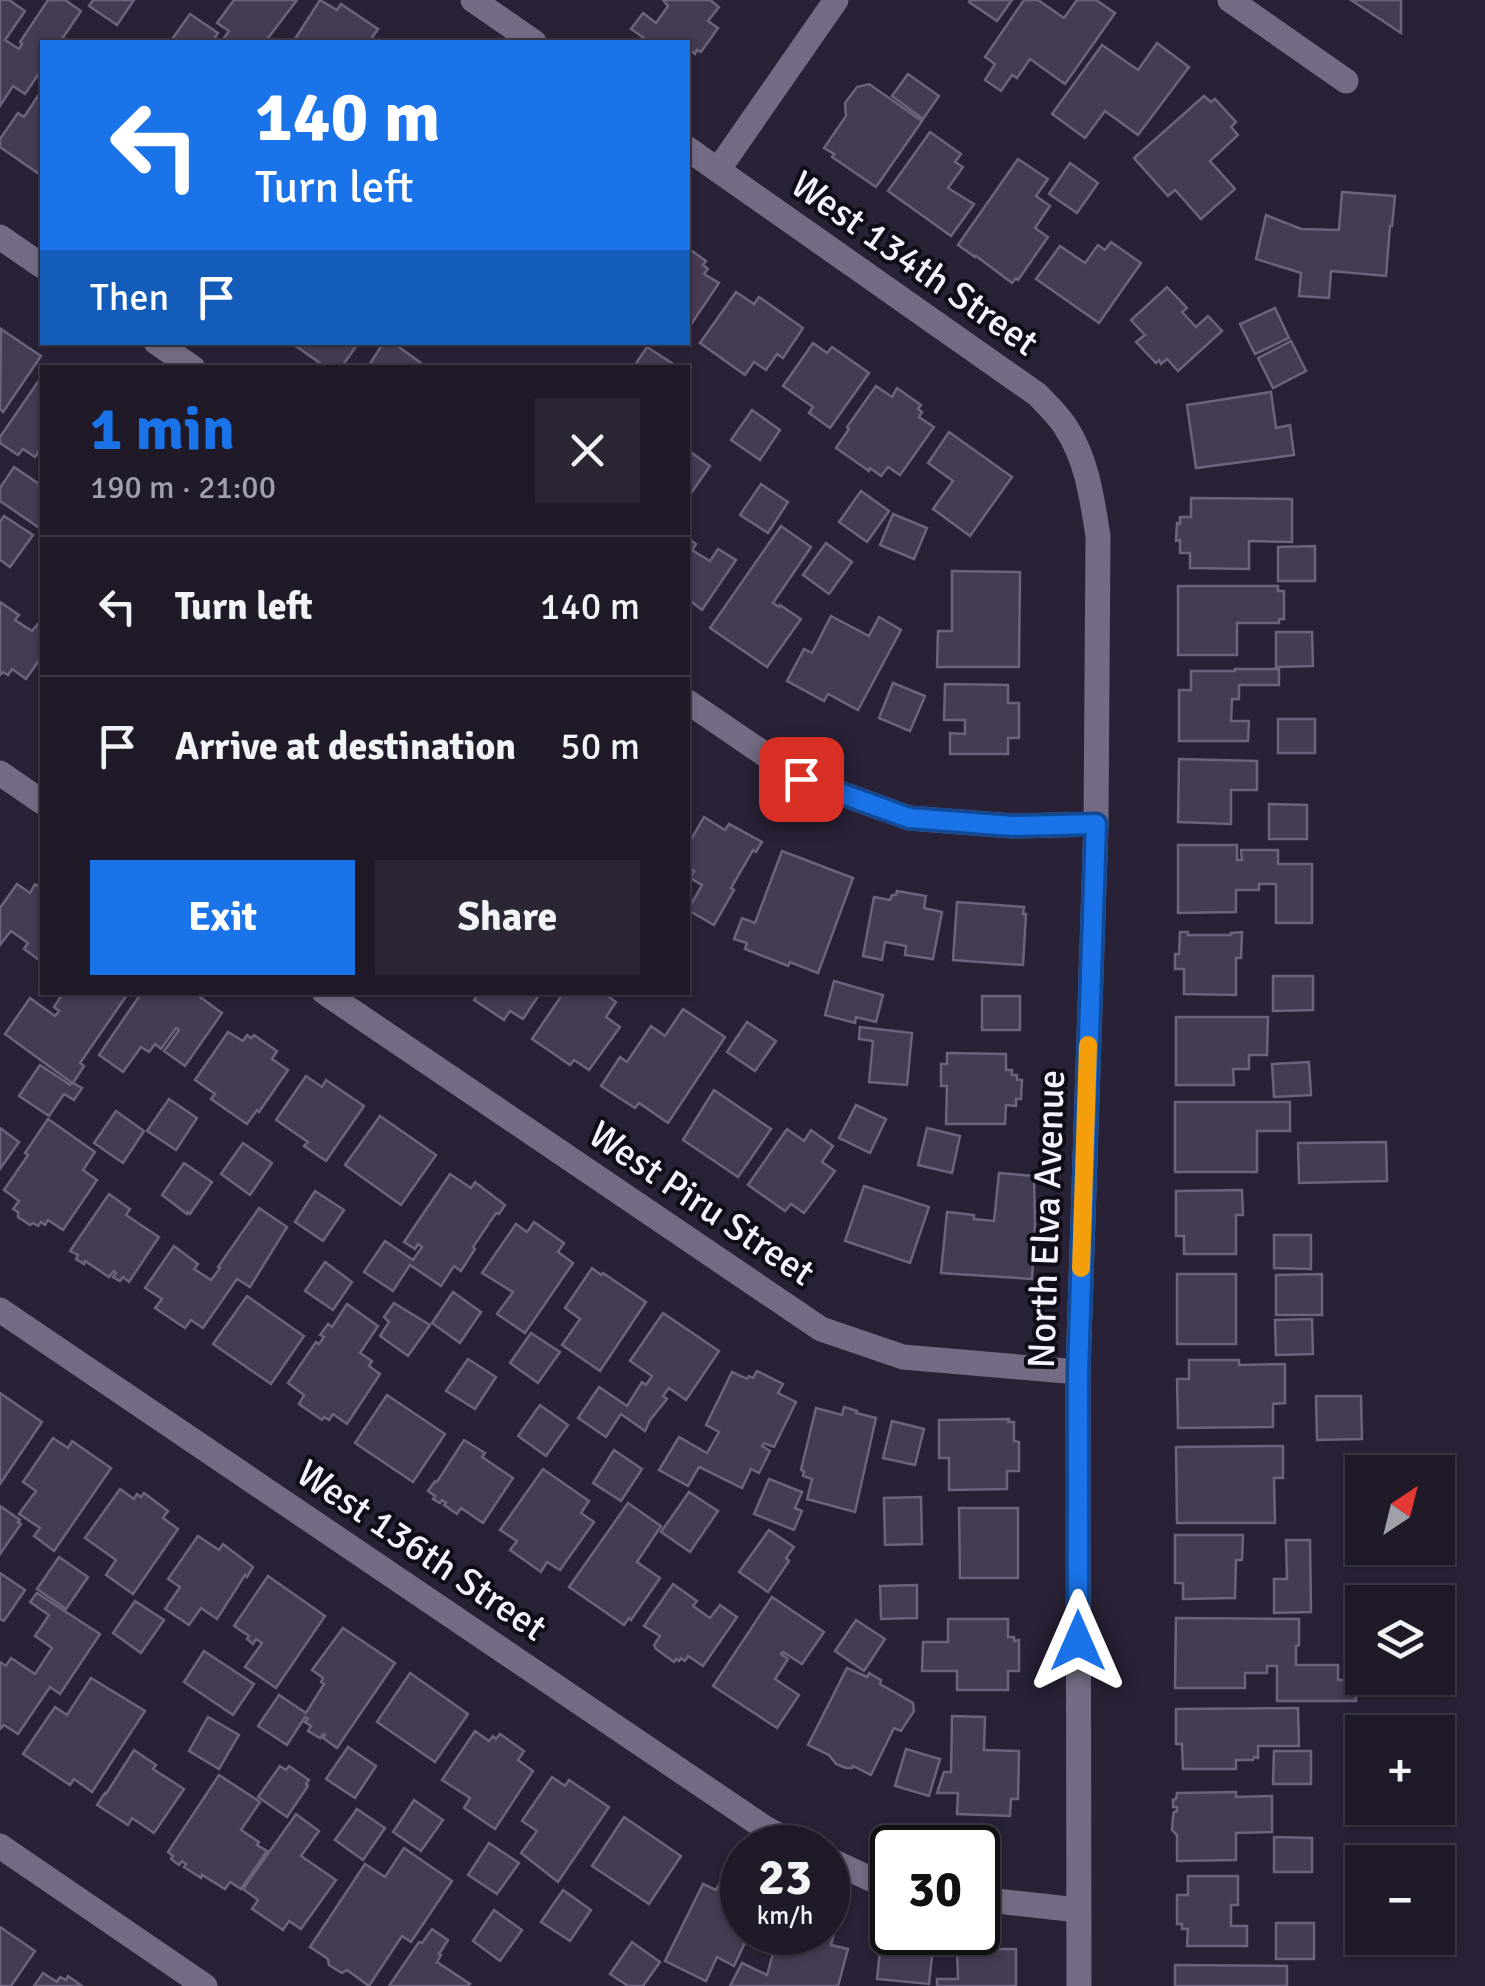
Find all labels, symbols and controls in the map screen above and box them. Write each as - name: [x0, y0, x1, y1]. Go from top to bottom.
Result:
- text: 140 m: [255, 74, 440, 160]
- icon: left: [90, 80, 220, 210]
- text: Turn left: [255, 160, 414, 215]
- street label: West 134th Street: [782, 161, 1047, 366]
- icon: arrive: [189, 270, 244, 325]
- text: Then: [90, 274, 169, 321]
- text: 1 min: [90, 393, 235, 467]
- button: close: [535, 398, 640, 503]
- text: 190 m · 21:00: [90, 468, 276, 507]
- icon: left: [90, 579, 145, 634]
- text: Turn left: [175, 583, 313, 630]
- text: 140 m: [540, 583, 640, 630]
- icon: arrive: [90, 719, 145, 774]
- text: Arrive at destination: [175, 723, 516, 770]
- text: 50 m: [560, 723, 640, 770]
- pin: [759, 737, 844, 822]
- icon: arrive: [774, 752, 829, 807]
- button: Exit: [90, 860, 355, 975]
- button: Share: [375, 860, 640, 975]
- street label: North Elva Avenue: [1018, 1069, 1075, 1369]
- street label: West Piru Street: [580, 1111, 824, 1296]
- street label: West 136th Street: [288, 1450, 555, 1651]
- north arrow: [1345, 1455, 1455, 1565]
- map controls: [1345, 1455, 1455, 1955]
- button: layers: [1345, 1585, 1455, 1695]
- position arrow: [1026, 1589, 1130, 1693]
- button: +: [1345, 1715, 1455, 1825]
- speed limit sign: 30: [870, 1825, 1000, 1955]
- button: −: [1345, 1845, 1455, 1955]
- text: 23: [758, 1847, 812, 1909]
- text: km/h: [757, 1900, 813, 1931]

